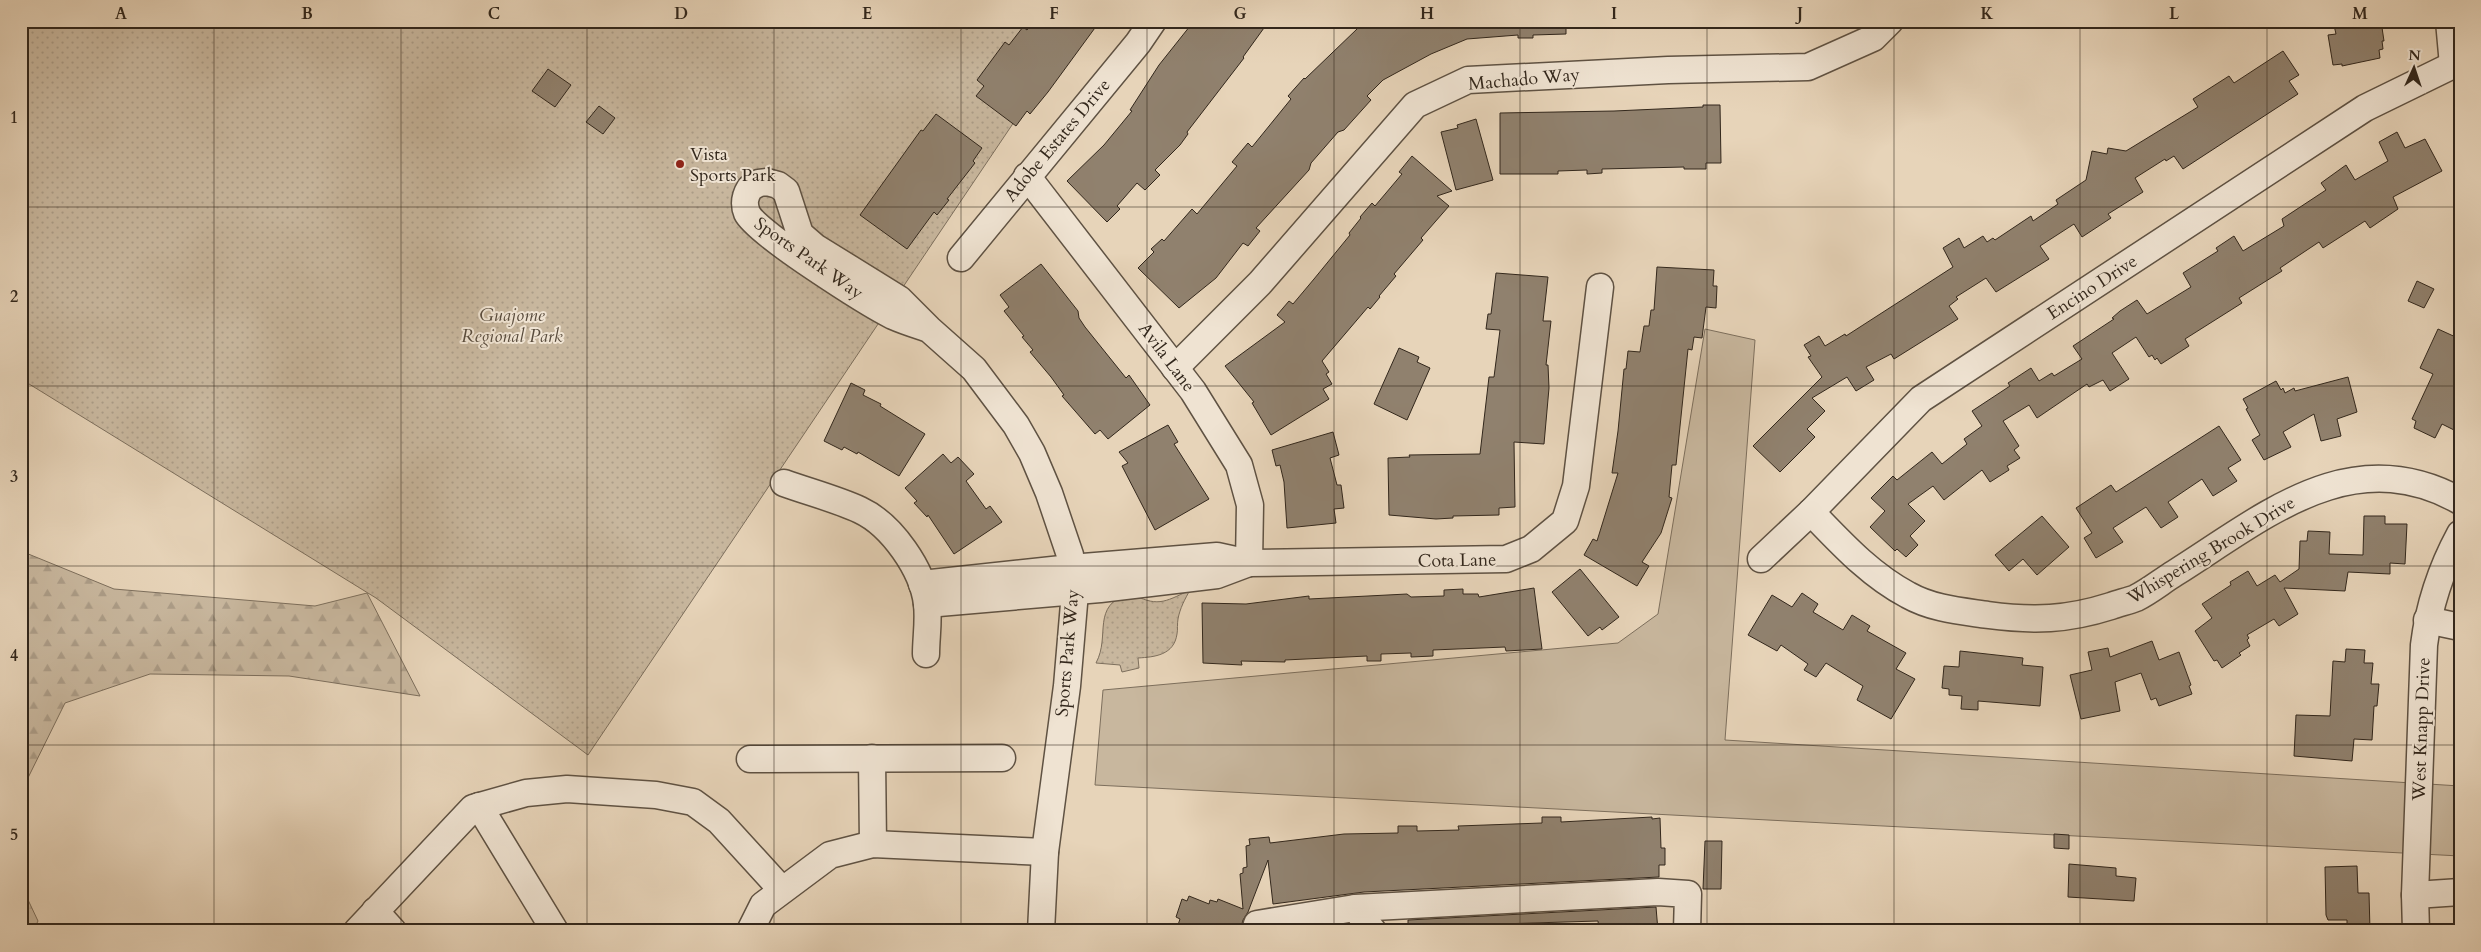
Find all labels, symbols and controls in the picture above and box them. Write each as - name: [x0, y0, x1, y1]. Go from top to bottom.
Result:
- text: A: [115, 3, 127, 25]
- text: B: [301, 3, 313, 25]
- text: C: [488, 3, 500, 25]
- text: D: [674, 3, 688, 25]
- text: E: [862, 3, 872, 25]
- text: F: [1049, 3, 1059, 25]
- text: G: [1233, 3, 1247, 25]
- text: H: [1420, 3, 1434, 25]
- text: I: [1611, 3, 1617, 25]
- text: J: [1795, 3, 1803, 25]
- text: K: [1981, 3, 1994, 25]
- text: L: [2169, 3, 2180, 25]
- text: M: [2352, 3, 2368, 25]
- north arrow: [2388, 42, 2438, 92]
- text: N: [2408, 46, 2421, 65]
- street label: Machado Way: [1467, 62, 1581, 97]
- street label: Adobe Estates Drive: [998, 73, 1116, 207]
- text: 1: [10, 107, 18, 129]
- place label: Vista Sports Park: [690, 142, 776, 188]
- marker: Vista Sports Park: [674, 158, 686, 170]
- street label: Sports Park Way: [749, 211, 869, 306]
- street label: Encino Drive: [2042, 249, 2142, 326]
- text: 2: [10, 286, 18, 308]
- park label: Guajome Regional Park: [461, 303, 563, 349]
- street label: Avila Lane: [1132, 317, 1201, 397]
- text: 3: [10, 466, 18, 488]
- street label: Whispering Brook Drive: [2122, 490, 2300, 611]
- street label: Cota Lane: [1417, 547, 1497, 574]
- street label: Sports Park Way: [1049, 588, 1086, 718]
- text: 4: [10, 645, 18, 667]
- street label: West Knapp Drive: [2406, 657, 2436, 802]
- text: 5: [10, 824, 18, 846]

